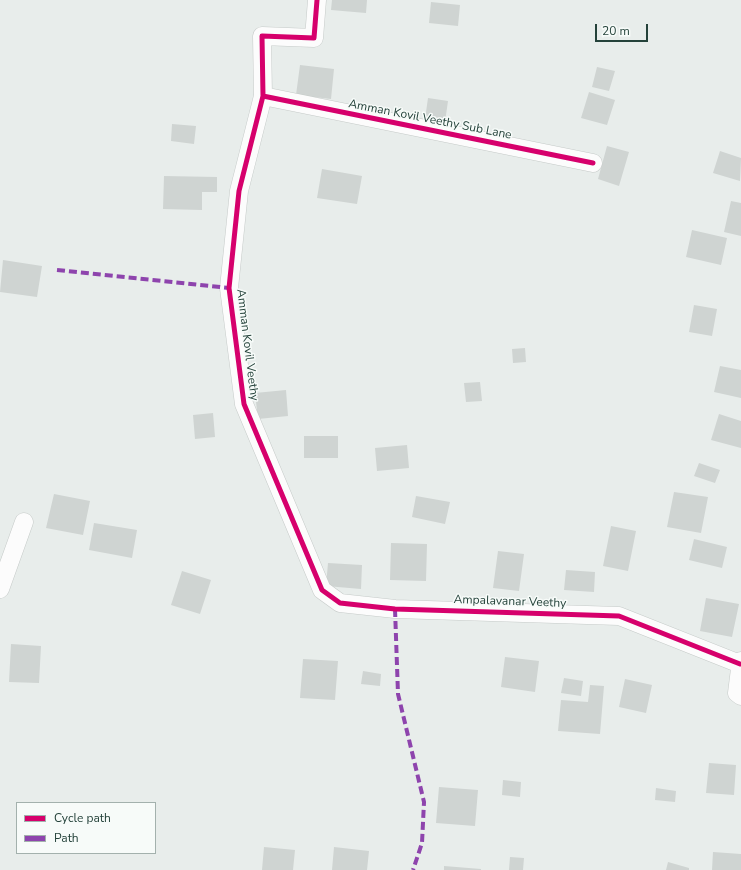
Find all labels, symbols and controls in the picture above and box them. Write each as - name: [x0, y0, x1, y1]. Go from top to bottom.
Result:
- scale bar: [597, 16, 650, 42]
- text: 20 m: [602, 23, 630, 39]
- street label: Amman Kovil Veethy Sub Lane: [347, 97, 513, 143]
- street label: Amman Kovil Veethy: [233, 288, 261, 402]
- street label: Ampalavanar Veethy: [453, 593, 567, 611]
- legend: [16, 802, 156, 854]
- text: Cycle path: [54, 810, 111, 826]
- text: Path: [54, 830, 79, 846]

